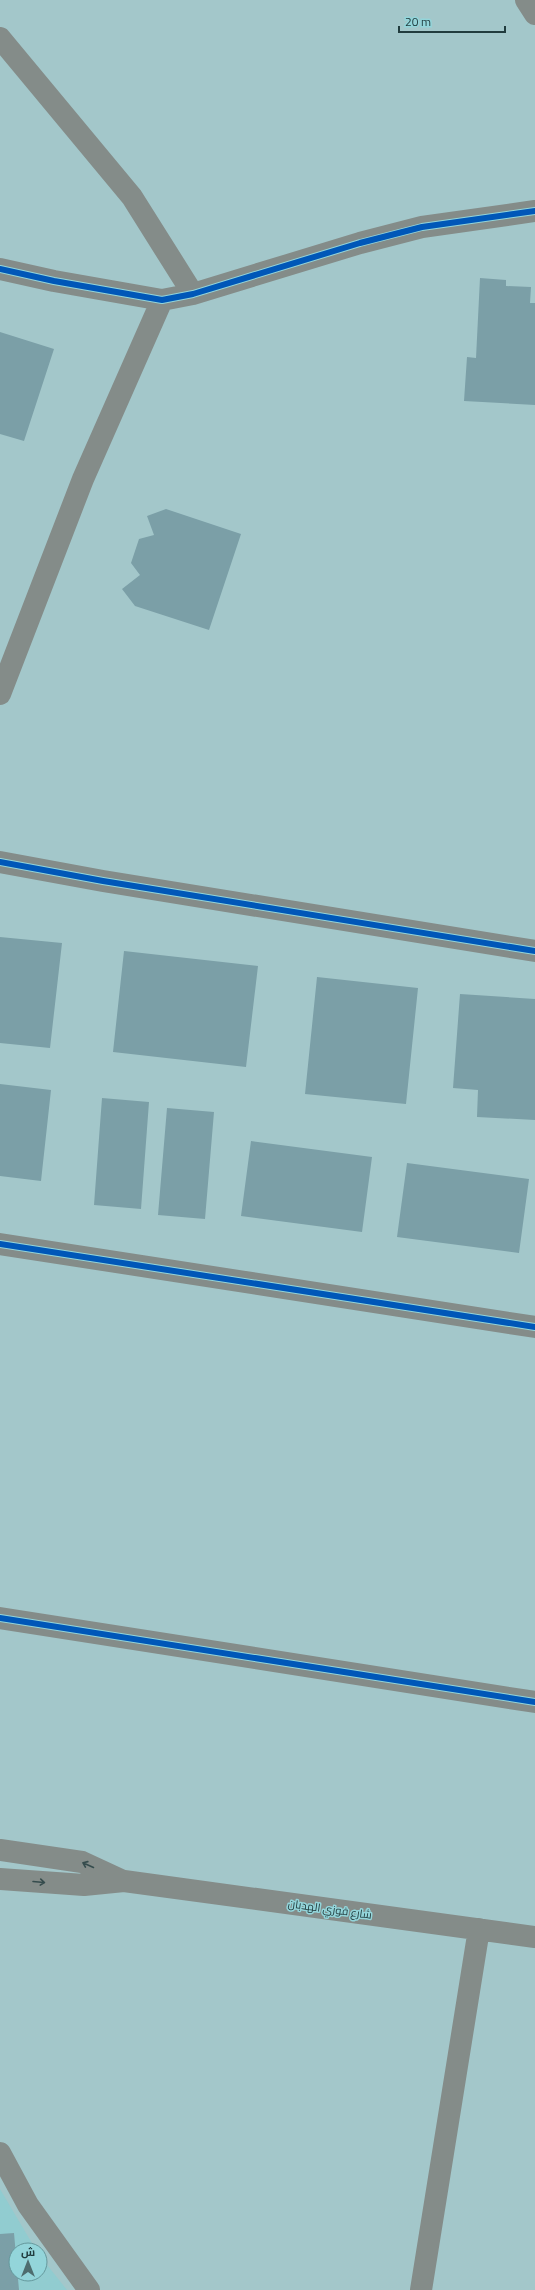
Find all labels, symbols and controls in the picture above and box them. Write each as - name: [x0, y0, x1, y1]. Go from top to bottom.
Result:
- scale bar: [399, 8, 505, 34]
- text: 20 m: [405, 12, 431, 31]
- one-way arrow: [83, 1861, 95, 1869]
- one-way arrow: [32, 1878, 45, 1885]
- street label: شارع فوزي الهدبان: [287, 1895, 373, 1924]
- north arrow: [8, 2242, 48, 2282]
- text: ش: [21, 2244, 35, 2260]

